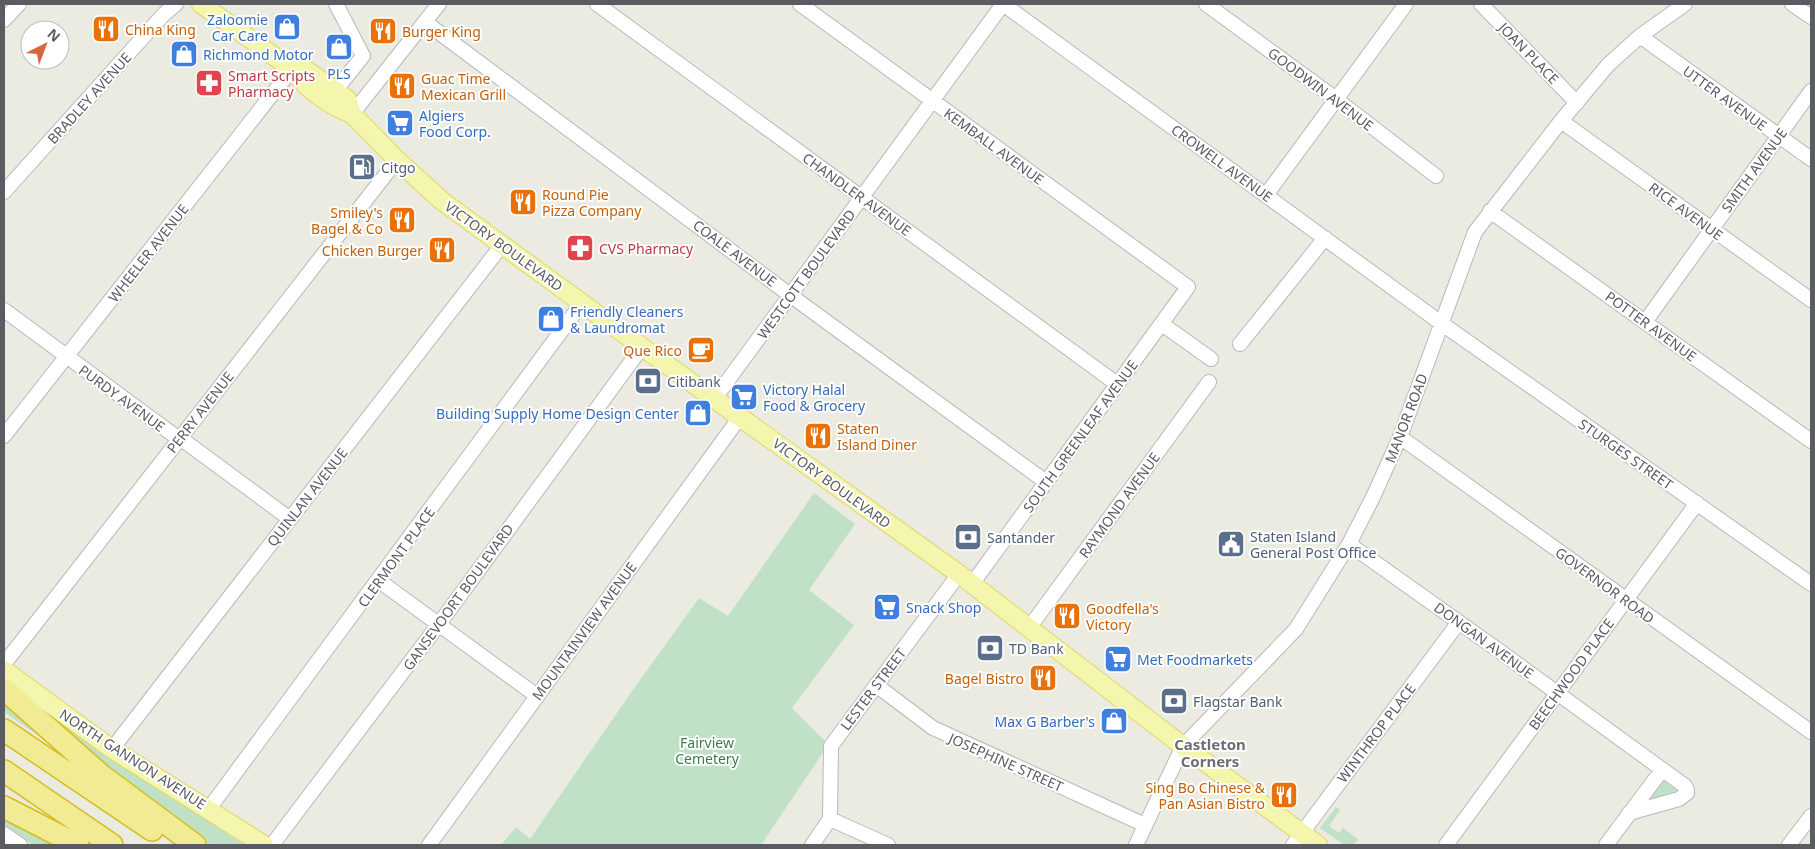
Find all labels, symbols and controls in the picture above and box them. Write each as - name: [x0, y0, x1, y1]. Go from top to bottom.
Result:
- place label: Zaloomie Car Care: [207, 10, 268, 45]
- shop icon: Zaloomie Car Care: [272, 12, 302, 42]
- restaurant icon: China King: [91, 14, 121, 44]
- restaurant icon: Burger King: [368, 16, 398, 46]
- street label: JOAN PLACE: [1493, 17, 1563, 88]
- north arrow: [20, 20, 70, 70]
- place label: China King: [125, 20, 196, 39]
- place label: Burger King: [402, 22, 481, 41]
- text: N: [43, 24, 65, 46]
- shop icon: PLS: [324, 32, 354, 62]
- shop icon: Richmond Motor: [169, 39, 199, 69]
- street label: GOODWIN AVENUE: [1264, 43, 1378, 135]
- place label: Richmond Motor: [203, 45, 314, 64]
- street label: BRADLEY AVENUE: [43, 48, 135, 148]
- street label: UTTER AVENUE: [1679, 61, 1771, 135]
- place label: PLS: [327, 64, 351, 83]
- place label: Smart Scripts Pharmacy: [228, 66, 316, 101]
- pharmacy icon: Smart Scripts Pharmacy: [194, 68, 224, 98]
- place label: Guac Time Mexican Grill: [421, 69, 506, 104]
- restaurant icon: Guac Time Mexican Grill: [387, 71, 417, 101]
- street label: KEMBALL AVENUE: [940, 103, 1048, 189]
- place label: Algiers Food Corp.: [419, 106, 491, 141]
- supermarket icon: Algiers Food Corp.: [385, 108, 415, 138]
- street label: CROWELL AVENUE: [1168, 120, 1276, 206]
- street label: SMITH AVENUE: [1717, 124, 1791, 216]
- street label: CHANDLER AVENUE: [799, 148, 915, 240]
- fuel station icon: Citgo: [347, 152, 377, 182]
- place label: Citgo: [381, 158, 416, 177]
- street label: RICE AVENUE: [1645, 178, 1727, 244]
- place label: Round Pie Pizza Company: [542, 185, 642, 220]
- restaurant icon: Round Pie Pizza Company: [508, 187, 538, 217]
- street label: VICTORY BOULEVARD: [441, 197, 567, 295]
- street label: WHEELER AVENUE: [104, 200, 192, 306]
- place label: Smiley's Bagel & Co: [311, 203, 383, 238]
- restaurant icon: Smiley's Bagel & Co: [387, 205, 417, 235]
- street label: WESTCOTT BOULEVARD: [753, 205, 859, 343]
- street label: COALE AVENUE: [689, 215, 781, 291]
- pharmacy icon: CVS Pharmacy: [565, 233, 595, 263]
- restaurant icon: Chicken Burger: [427, 235, 457, 265]
- place label: CVS Pharmacy: [599, 239, 694, 258]
- place label: Chicken Burger: [322, 241, 423, 260]
- street label: POTTER AVENUE: [1602, 287, 1700, 365]
- place label: Friendly Cleaners & Laundromat: [570, 302, 684, 337]
- shop icon: Friendly Cleaners & Laundromat: [536, 304, 566, 334]
- cafe icon: Que Rico: [686, 335, 716, 365]
- place label: Que Rico: [623, 341, 682, 360]
- street label: SOUTH GREENLEAF AVENUE: [1018, 356, 1142, 516]
- street label: PURDY AVENUE: [75, 360, 169, 436]
- bank icon: Citibank: [633, 366, 663, 396]
- street label: PERRY AVENUE: [162, 367, 238, 457]
- street label: MANOR ROAD: [1380, 371, 1432, 465]
- place label: Citibank: [667, 372, 721, 391]
- place label: Victory Halal Food & Grocery: [763, 380, 866, 415]
- supermarket icon: Victory Halal Food & Grocery: [729, 382, 759, 412]
- shop icon: Building Supply Home Design Center: [683, 398, 713, 428]
- place label: Building Supply Home Design Center: [436, 404, 679, 423]
- street label: STURGES STREET: [1575, 414, 1677, 494]
- place label: Staten Island Diner: [837, 419, 917, 454]
- restaurant icon: Staten Island Diner: [803, 421, 833, 451]
- street label: VICTORY BOULEVARD: [769, 434, 895, 532]
- street label: QUINLAN AVENUE: [262, 444, 352, 550]
- street label: RAYMOND AVENUE: [1074, 448, 1164, 562]
- street label: CLERMONT PLACE: [353, 503, 439, 611]
- street label: GANSEVOORT BOULEVARD: [398, 520, 518, 674]
- bank icon: Santander: [953, 522, 983, 552]
- place label: Staten Island General Post Office: [1250, 527, 1376, 562]
- place label: Santander: [987, 528, 1055, 547]
- public building icon: Staten Island General Post Office: [1216, 529, 1246, 559]
- street label: GOVERNOR ROAD: [1552, 543, 1658, 627]
- street label: MOUNTAINVIEW AVENUE: [527, 558, 641, 704]
- supermarket icon: Snack Shop: [872, 592, 902, 622]
- place label: Snack Shop: [906, 598, 981, 617]
- street label: DONGAN AVENUE: [1431, 598, 1537, 682]
- place label: Goodfella's Victory: [1086, 599, 1159, 634]
- restaurant icon: Goodfella's Victory: [1052, 601, 1082, 631]
- street label: BEECHWOOD PLACE: [1524, 614, 1618, 734]
- bank icon: TD Bank: [975, 633, 1005, 663]
- place label: TD Bank: [1009, 639, 1064, 658]
- street label: LESTER STREET: [836, 644, 910, 734]
- supermarket icon: Met Foodmarkets: [1103, 644, 1133, 674]
- place label: Met Foodmarkets: [1137, 650, 1253, 669]
- restaurant icon: Bagel Bistro: [1028, 663, 1058, 693]
- place label: Bagel Bistro: [945, 669, 1024, 688]
- street label: WINTHROP PLACE: [1332, 680, 1420, 786]
- bank icon: Flagstar Bank: [1159, 686, 1189, 716]
- place label: Flagstar Bank: [1193, 692, 1283, 711]
- street label: NORTH GANNON AVENUE: [56, 704, 210, 814]
- shop icon: Max G Barber's: [1099, 706, 1129, 736]
- place label: Max G Barber's: [995, 712, 1095, 731]
- street label: JOSEPHINE STREET: [944, 727, 1066, 796]
- park label: Fairview Cemetery: [675, 733, 740, 768]
- district label: Castleton Corners: [1174, 734, 1246, 771]
- place label: Sing Bo Chinese & Pan Asian Bistro: [1145, 778, 1266, 813]
- restaurant icon: Sing Bo Chinese & Pan Asian Bistro: [1269, 780, 1299, 810]

